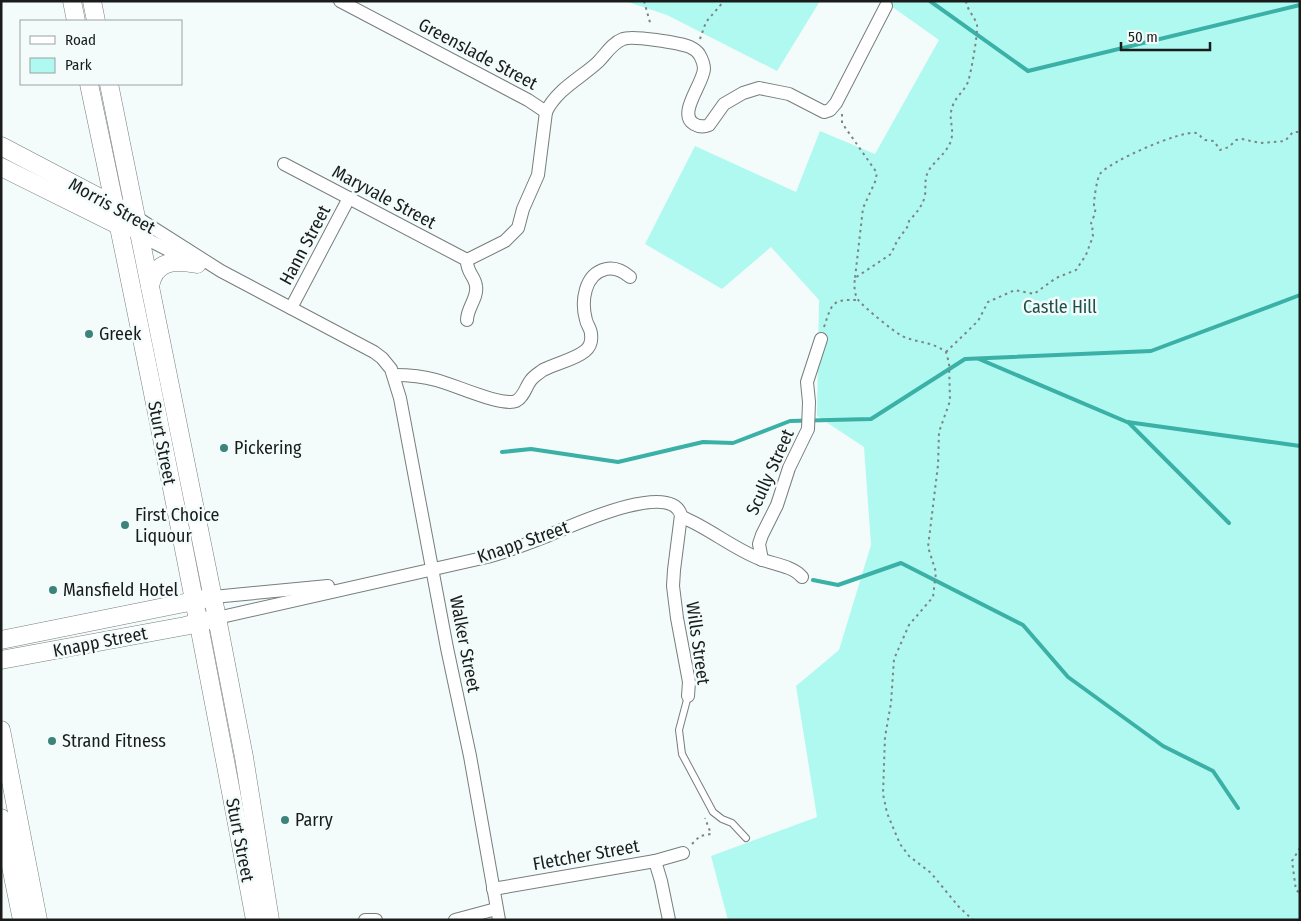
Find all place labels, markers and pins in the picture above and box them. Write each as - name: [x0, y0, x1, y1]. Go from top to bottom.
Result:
- place label: Greek: [99, 323, 142, 345]
- marker: Greek: [83, 328, 95, 340]
- place label: Pickering: [234, 437, 302, 459]
- marker: Pickering: [218, 442, 230, 454]
- place label: First Choice Liquour: [135, 504, 219, 547]
- marker: First Choice Liquour: [119, 519, 131, 531]
- place label: Mansfield Hotel: [63, 579, 179, 601]
- marker: Mansfield Hotel: [47, 584, 59, 596]
- place label: Strand Fitness: [62, 730, 166, 752]
- marker: Strand Fitness: [46, 735, 58, 747]
- place label: Parry: [295, 809, 333, 831]
- marker: Parry: [279, 814, 291, 826]

